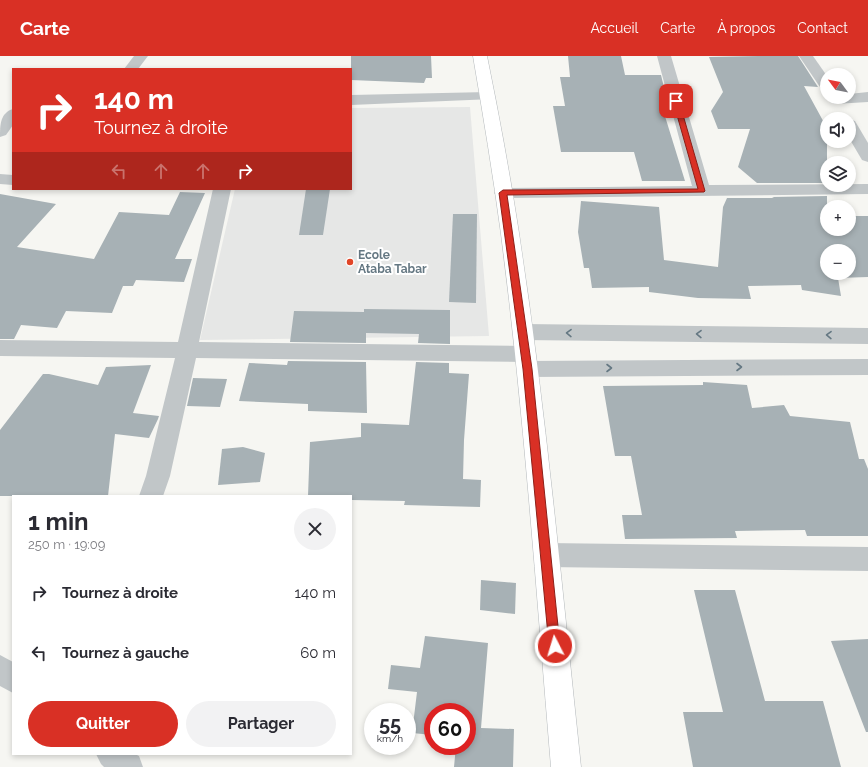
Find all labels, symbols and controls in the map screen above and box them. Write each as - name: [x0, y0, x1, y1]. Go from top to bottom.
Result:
- text: Carte: [20, 17, 70, 39]
- text: Accueil: [590, 20, 638, 36]
- text: Carte: [660, 20, 695, 36]
- text: À propos: [717, 20, 775, 36]
- text: Contact: [797, 20, 848, 36]
- north arrow: [820, 68, 856, 104]
- map controls: [820, 68, 856, 280]
- text: 140 m: [94, 83, 174, 116]
- icon: right: [28, 84, 80, 136]
- pin: [659, 84, 693, 118]
- icon: arrive: [665, 90, 687, 112]
- button: sound: [820, 112, 856, 148]
- text: Tournez à droite: [94, 117, 228, 138]
- button: layers: [820, 156, 856, 192]
- icon: left: [108, 160, 130, 182]
- icon: ahead: [150, 160, 172, 182]
- icon: ahead: [192, 160, 214, 182]
- icon: right: [234, 160, 256, 182]
- button: +: [820, 200, 856, 236]
- button: −: [820, 244, 856, 280]
- place label: Ecole Ataba Tabar: [358, 248, 427, 276]
- marker: Ecole Ataba Tabar: [345, 257, 355, 267]
- one-way arrow: [566, 328, 572, 337]
- one-way arrow: [696, 330, 702, 338]
- one-way arrow: [826, 331, 832, 339]
- one-way arrow: [736, 363, 742, 372]
- one-way arrow: [606, 364, 612, 372]
- text: 1 min: [28, 507, 89, 536]
- button: close: [294, 508, 336, 550]
- text: 250 m · 19:09: [28, 537, 105, 552]
- icon: right: [28, 582, 50, 604]
- text: Tournez à droite: [62, 584, 178, 602]
- text: 140 m: [295, 584, 336, 602]
- position arrow: [534, 625, 576, 667]
- icon: left: [28, 642, 50, 664]
- text: Tournez à gauche: [62, 644, 189, 662]
- text: 60 m: [300, 644, 336, 662]
- button: Quitter: [28, 701, 178, 747]
- button: Partager: [186, 701, 336, 747]
- speed limit sign: 60: [424, 703, 476, 755]
- text: 55: [379, 712, 401, 736]
- text: km/h: [377, 733, 403, 744]

